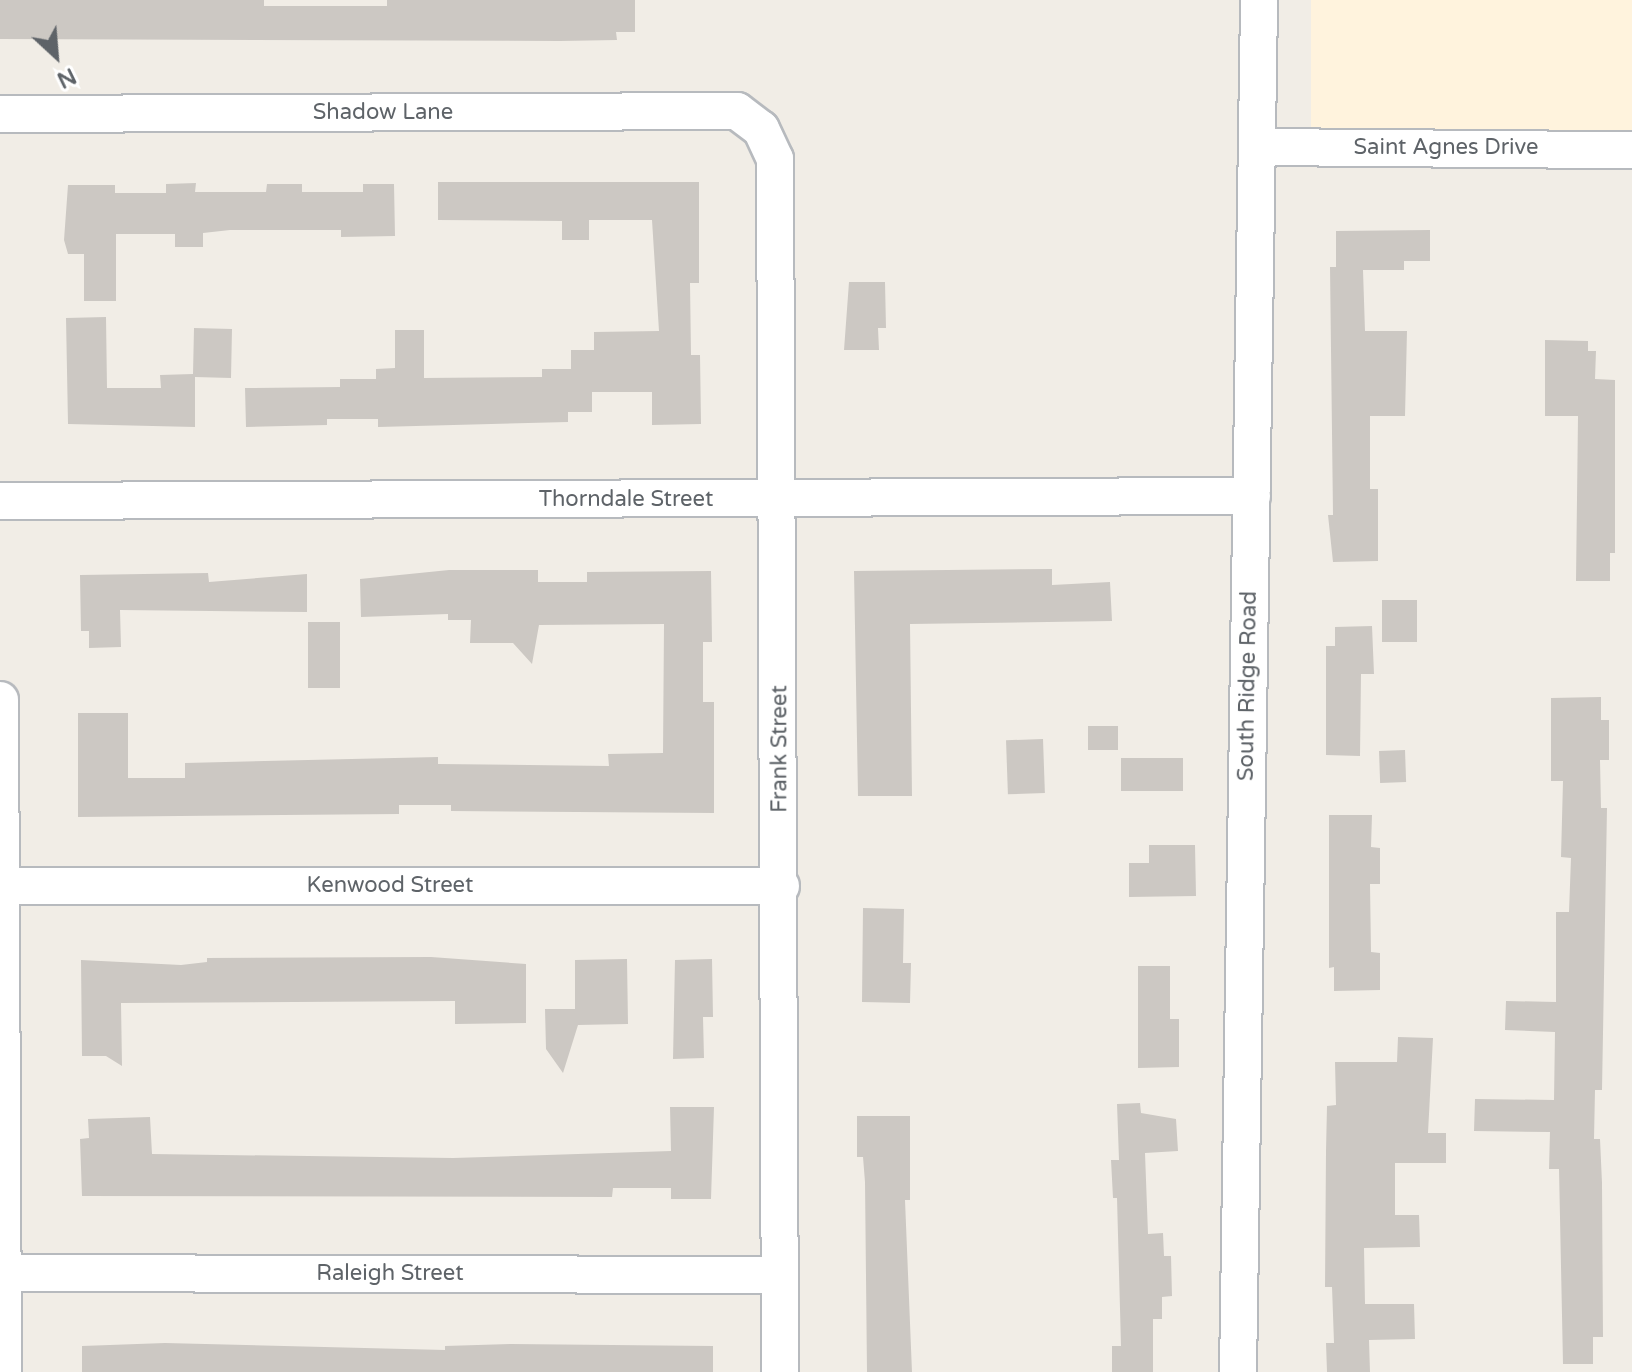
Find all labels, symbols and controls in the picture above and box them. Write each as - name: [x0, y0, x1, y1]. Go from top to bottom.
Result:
- north arrow: [16, 16, 96, 96]
- text: N: [53, 62, 80, 93]
- street label: Shadow Lane: [313, 100, 453, 126]
- street label: Saint Agnes Drive: [1354, 135, 1538, 161]
- street label: Thorndale Street: [539, 487, 713, 513]
- street label: South Ridge Road: [1233, 591, 1263, 781]
- street label: Frank Street: [767, 685, 793, 813]
- street label: Kenwood Street: [307, 873, 473, 899]
- street label: Raleigh Street: [316, 1261, 464, 1287]

